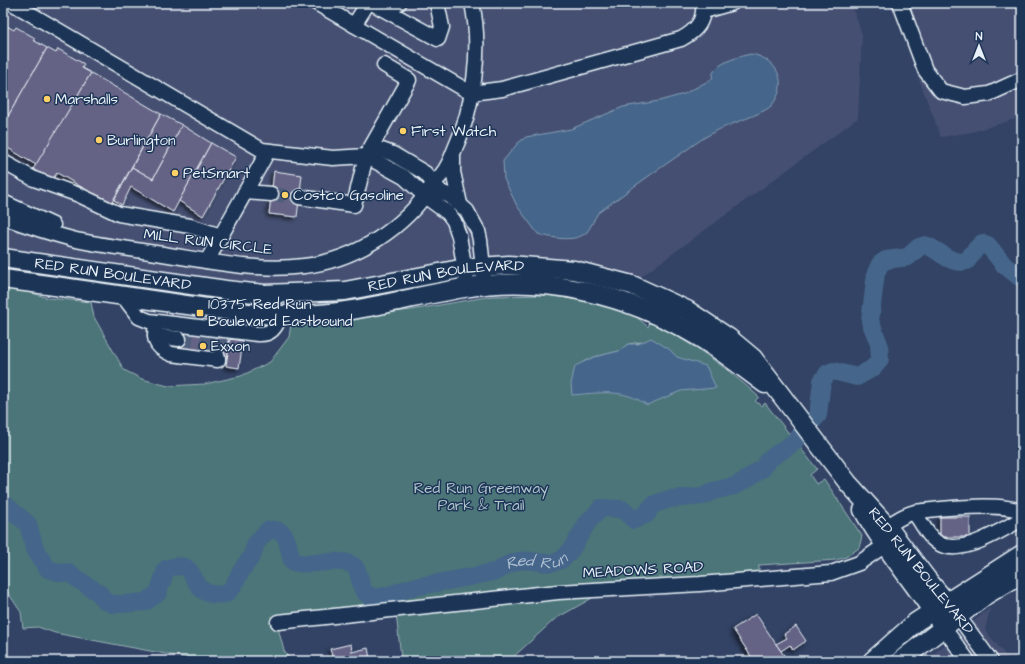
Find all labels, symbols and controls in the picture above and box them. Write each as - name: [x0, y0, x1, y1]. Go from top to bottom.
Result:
- north arrow: [959, 26, 999, 66]
- text: N: [976, 29, 983, 44]
- place label: Marshalls: [55, 89, 119, 110]
- marker: Marshalls: [42, 94, 52, 104]
- place label: First Watch: [411, 121, 497, 142]
- marker: First Watch: [398, 126, 408, 136]
- place label: Burlington: [107, 130, 176, 152]
- marker: Burlington: [94, 135, 104, 145]
- place label: PetSmart: [183, 163, 250, 184]
- marker: PetSmart: [170, 168, 180, 178]
- place label: Costco Gasoline: [293, 185, 404, 206]
- marker: Costco Gasoline: [280, 190, 290, 200]
- street label: MILL RUN CIRCLE: [142, 224, 274, 260]
- street label: RED RUN BOULEVARD: [33, 252, 193, 295]
- street label: RED RUN BOULEVARD: [366, 254, 525, 297]
- place label: 10375 Red Run Boulevard Eastbound: [208, 294, 353, 332]
- marker: 10375 Red Run Boulevard Eastbound: [195, 308, 205, 318]
- place label: Exxon: [211, 336, 250, 357]
- marker: Exxon: [198, 341, 208, 351]
- park label: Red Run Greenway Park & Trail: [414, 478, 548, 516]
- street label: RED RUN BOULEVARD: [863, 503, 979, 639]
- water label: Red Run: [502, 547, 574, 575]
- street label: MEADOWS ROAD: [582, 556, 704, 584]

